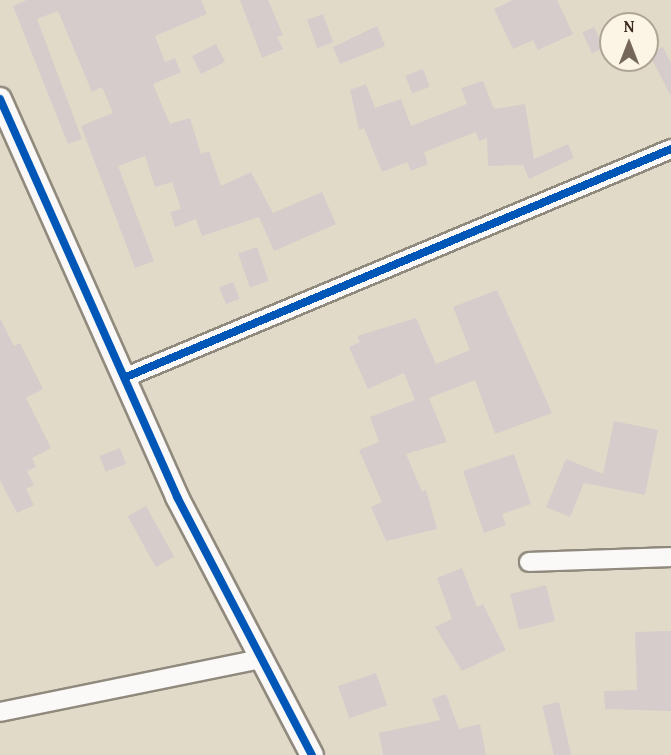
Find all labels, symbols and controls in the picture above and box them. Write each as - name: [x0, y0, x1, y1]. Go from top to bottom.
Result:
- north arrow: [599, 12, 659, 72]
- text: N: [624, 14, 634, 38]

